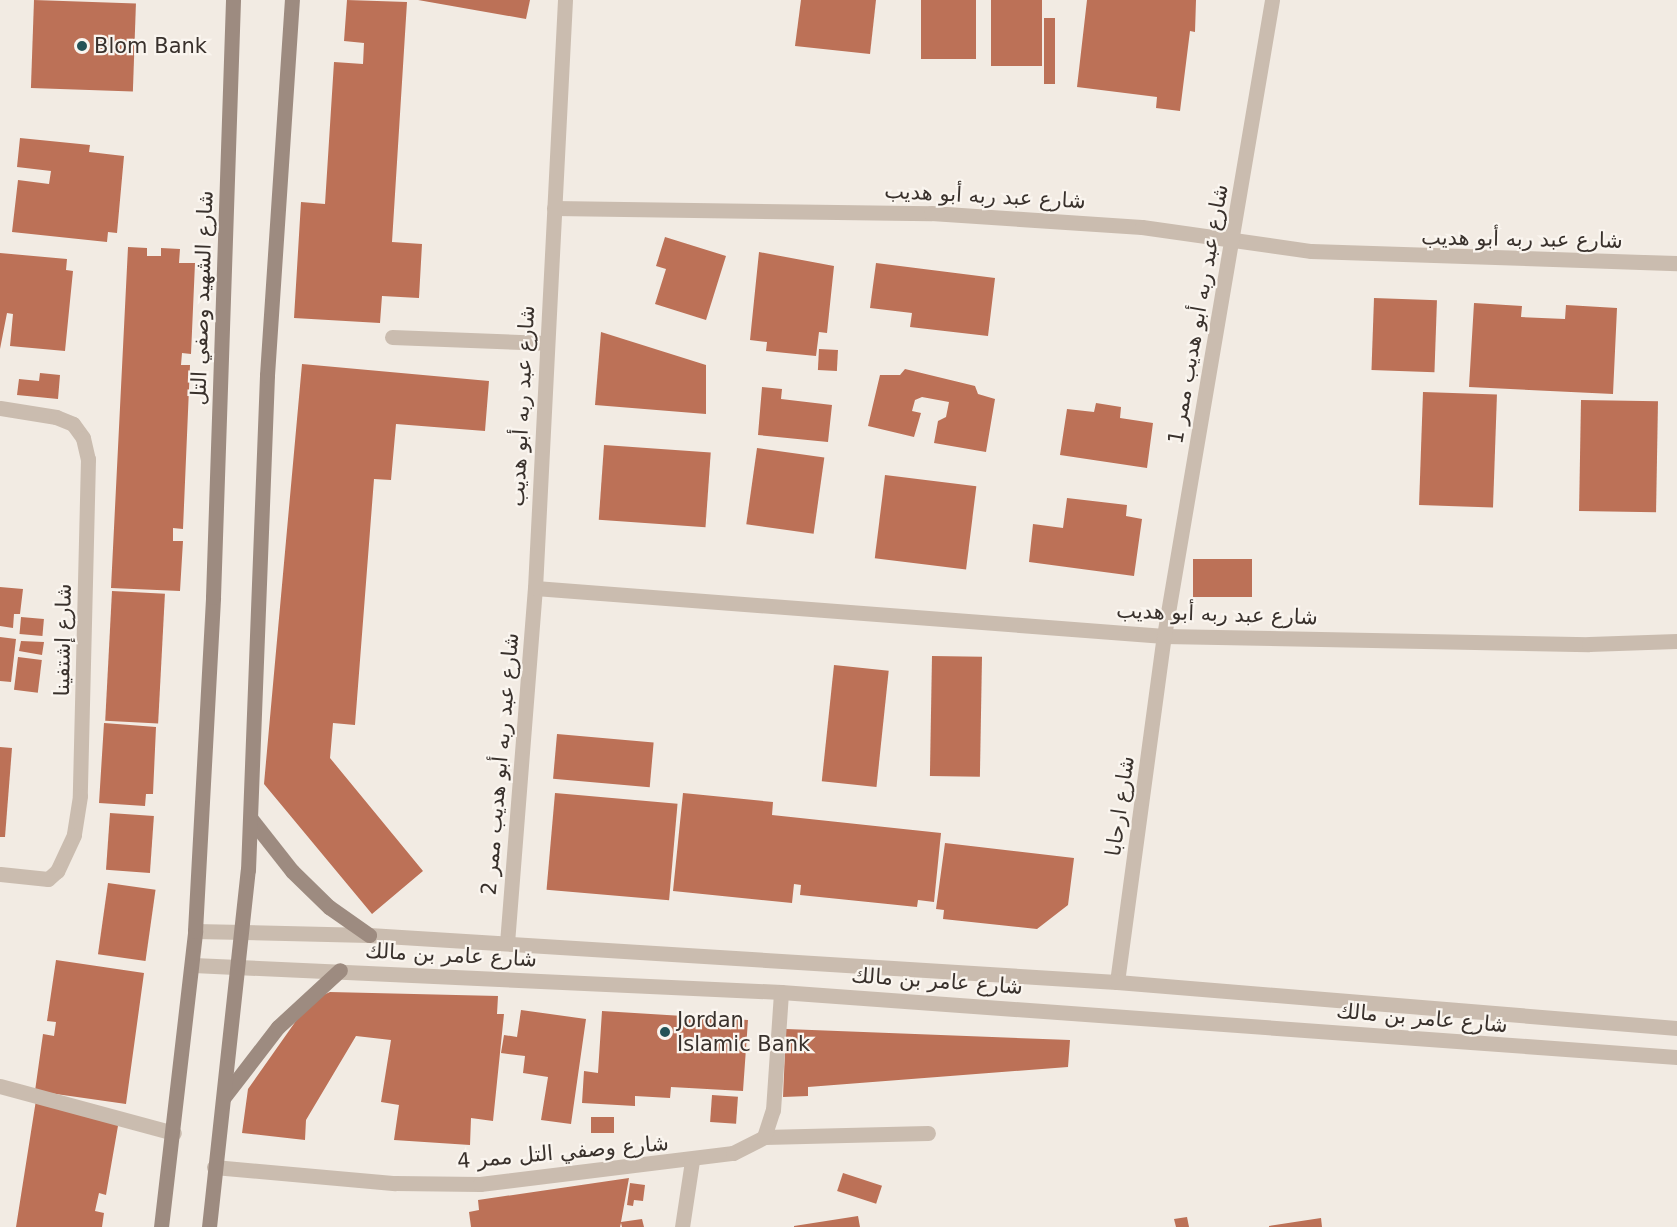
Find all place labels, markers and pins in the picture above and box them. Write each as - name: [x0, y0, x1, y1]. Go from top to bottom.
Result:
- place label: Blom Bank: [94, 33, 207, 59]
- marker: Blom Bank: [75, 39, 89, 53]
- place label: Jordan Islamic Bank: [677, 1007, 810, 1057]
- marker: Jordan Islamic Bank: [658, 1025, 672, 1039]

